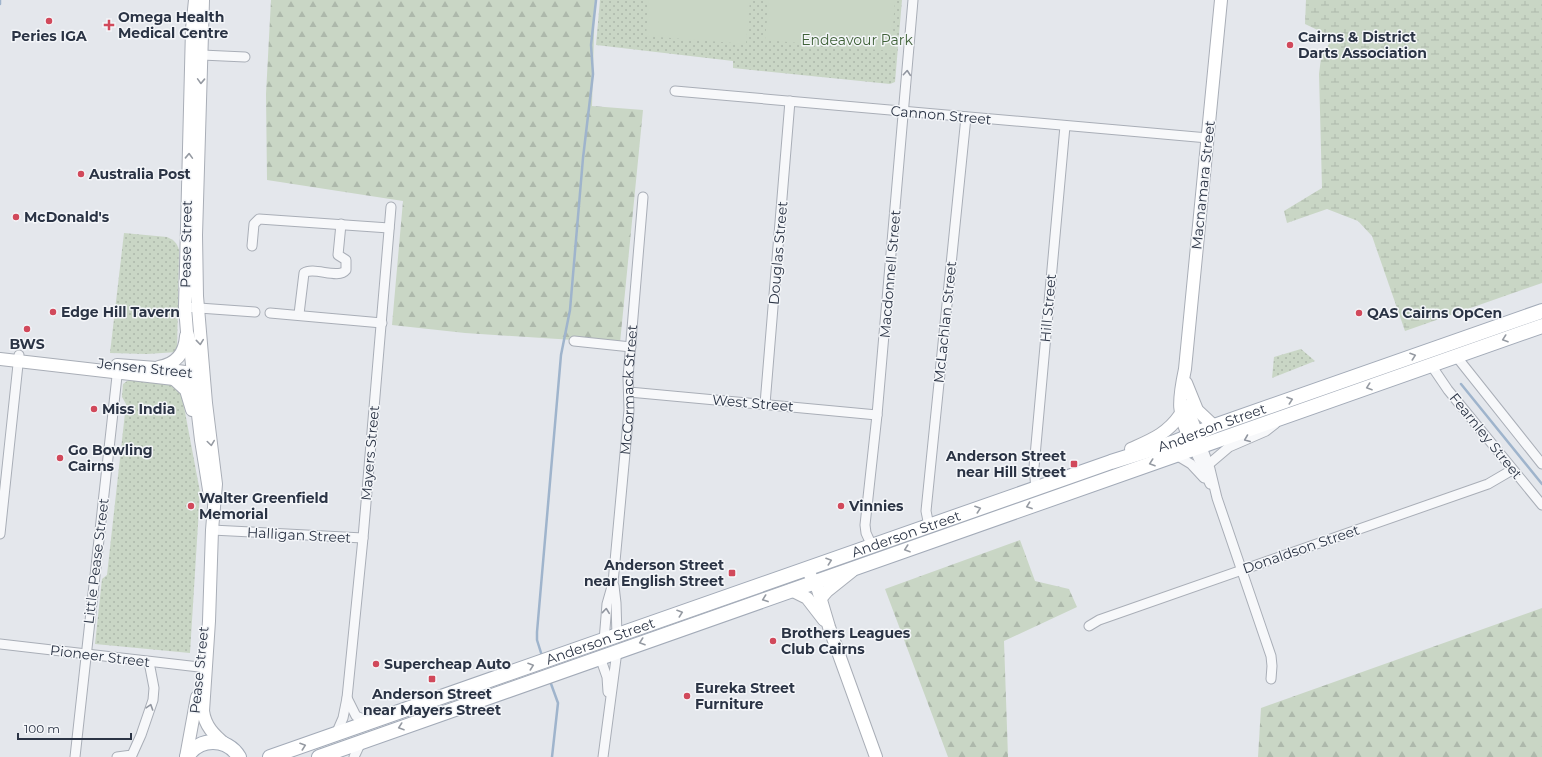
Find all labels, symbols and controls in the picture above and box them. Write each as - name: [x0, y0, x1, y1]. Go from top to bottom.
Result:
- place label: Omega Health Medical Centre: [118, 8, 229, 42]
- marker: Peries IGA: [44, 16, 54, 26]
- marker: Omega Health Medical Centre: [103, 19, 115, 31]
- place label: Peries IGA: [11, 27, 87, 45]
- place label: Cairns & District Darts Association: [1298, 28, 1427, 62]
- park label: Endeavour Park: [801, 31, 913, 49]
- marker: Cairns & District Darts Association: [1285, 40, 1295, 50]
- one-way arrow: [903, 70, 912, 76]
- one-way arrow: [197, 78, 205, 84]
- street label: Cannon Street: [890, 102, 993, 128]
- street label: Macnamara Street: [1187, 119, 1219, 250]
- one-way arrow: [185, 153, 193, 159]
- place label: Australia Post: [88, 165, 191, 183]
- marker: Australia Post: [76, 169, 86, 179]
- street label: Pease Street: [176, 200, 196, 288]
- street label: Douglas Street: [764, 200, 792, 306]
- place label: McDonald's: [24, 208, 110, 226]
- street label: Macdonnell Street: [875, 209, 905, 339]
- marker: McDonald's: [11, 212, 21, 222]
- street label: McLachlan Street: [930, 260, 960, 384]
- street label: Hill Street: [1036, 273, 1060, 343]
- place label: Edge Hill Tavern: [61, 303, 180, 321]
- place label: QAS Cairns OpCen: [1367, 304, 1502, 322]
- marker: Edge Hill Tavern: [48, 307, 58, 317]
- marker: QAS Cairns OpCen: [1354, 308, 1364, 318]
- marker: BWS: [22, 324, 32, 334]
- street label: McCormack Street: [616, 324, 641, 456]
- one-way arrow: [1502, 334, 1509, 343]
- place label: BWS: [9, 335, 45, 353]
- one-way arrow: [196, 339, 205, 345]
- one-way arrow: [1409, 352, 1416, 361]
- street label: Jensen Street: [95, 354, 194, 382]
- one-way arrow: [1366, 382, 1373, 391]
- street label: Fearnley Street: [1446, 389, 1526, 483]
- street label: West Street: [711, 390, 795, 416]
- one-way arrow: [1287, 396, 1294, 404]
- street label: Anderson Street: [1156, 399, 1269, 456]
- place label: Miss India: [102, 400, 175, 418]
- marker: Miss India: [89, 404, 99, 414]
- street label: Mayers Street: [357, 404, 383, 501]
- one-way arrow: [1244, 434, 1251, 442]
- one-way arrow: [206, 440, 215, 446]
- place label: Go Bowling Cairns: [68, 441, 153, 475]
- place label: Anderson Street near Hill Street: [945, 447, 1066, 481]
- marker: Go Bowling Cairns: [55, 453, 65, 463]
- marker: Anderson Street near Hill Street: [1069, 459, 1079, 469]
- one-way arrow: [1149, 459, 1156, 467]
- place label: Walter Greenfield Memorial: [199, 489, 329, 523]
- street label: Little Pease Street: [79, 497, 113, 625]
- place label: Vinnies: [848, 497, 904, 515]
- marker: Walter Greenfield Memorial: [186, 501, 196, 511]
- marker: Vinnies: [836, 501, 846, 511]
- one-way arrow: [1026, 502, 1033, 510]
- one-way arrow: [975, 505, 982, 513]
- street label: Anderson Street: [849, 506, 963, 561]
- street label: Donaldson Street: [1240, 520, 1362, 577]
- street label: Halligan Street: [246, 523, 352, 547]
- one-way arrow: [903, 545, 910, 553]
- place label: Anderson Street near English Street: [584, 556, 724, 590]
- one-way arrow: [826, 557, 833, 566]
- marker: Anderson Street near English Street: [727, 568, 737, 578]
- one-way arrow: [761, 594, 768, 603]
- one-way arrow: [602, 608, 611, 614]
- one-way arrow: [677, 610, 684, 618]
- street label: Anderson Street: [543, 614, 657, 669]
- place label: Brothers Leagues Club Cairns: [781, 624, 911, 658]
- street label: Pease Street: [185, 625, 213, 715]
- marker: Brothers Leagues Club Cairns: [768, 636, 778, 646]
- one-way arrow: [639, 638, 646, 646]
- street label: Pioneer Street: [49, 641, 151, 671]
- place label: Supercheap Auto: [384, 655, 511, 673]
- marker: Supercheap Auto: [371, 659, 381, 669]
- one-way arrow: [527, 662, 534, 671]
- marker: Anderson Street near Mayers Street: [427, 674, 437, 684]
- place label: Eureka Street Furniture: [695, 679, 795, 713]
- place label: Anderson Street near Mayers Street: [363, 685, 501, 719]
- marker: Eureka Street Furniture: [682, 691, 692, 701]
- one-way arrow: [146, 704, 154, 711]
- scale bar: [18, 715, 131, 741]
- text: 100 m: [24, 721, 60, 736]
- one-way arrow: [397, 722, 404, 731]
- one-way arrow: [299, 742, 306, 751]

